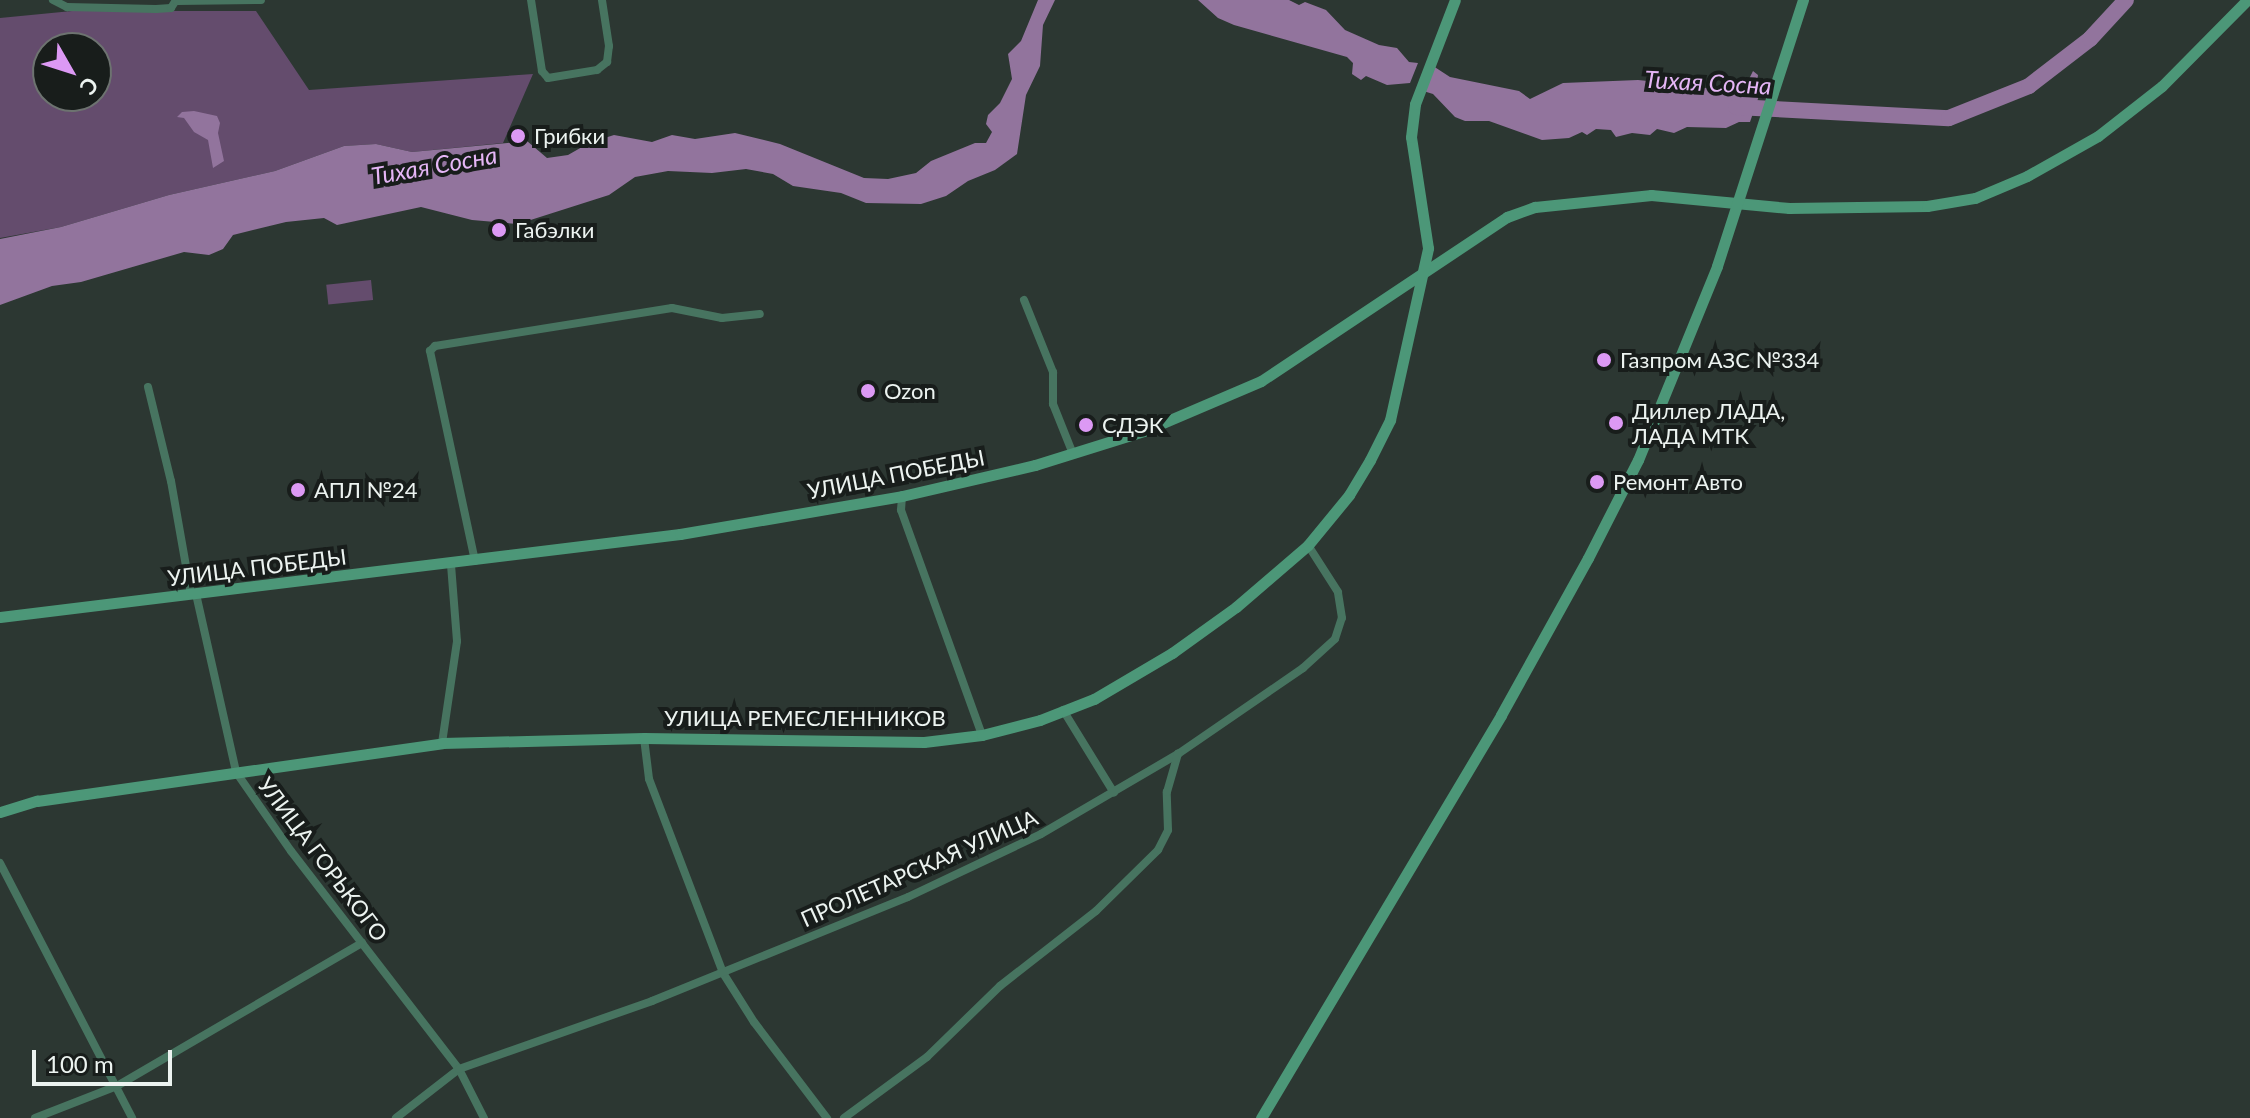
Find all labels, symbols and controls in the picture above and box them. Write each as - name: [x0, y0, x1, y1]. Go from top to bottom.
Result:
- north arrow: [32, 32, 112, 112]
- water label: Тихая Сосна: [1644, 64, 1772, 100]
- text: С: [74, 72, 105, 100]
- place label: Грибки: [534, 123, 605, 149]
- marker: Грибки: [509, 127, 527, 145]
- water label: Тихая Сосна: [369, 140, 499, 190]
- place label: Габэлки: [515, 217, 594, 243]
- marker: Габэлки: [490, 221, 508, 239]
- place label: Газпром АЗС №334: [1620, 347, 1819, 373]
- marker: Газпром АЗС №334: [1595, 351, 1613, 369]
- place label: Ozon: [884, 378, 936, 404]
- marker: Ozon: [859, 382, 877, 400]
- place label: Диллер ЛАДА, ЛАДА МТК: [1632, 397, 1785, 448]
- place label: СДЭК: [1102, 412, 1164, 438]
- marker: Диллер ЛАДА, ЛАДА МТК: [1607, 414, 1625, 432]
- marker: СДЭК: [1077, 416, 1095, 434]
- street label: УЛИЦА ПОБЕДЫ: [805, 444, 987, 504]
- place label: Ремонт Авто: [1613, 469, 1743, 495]
- marker: Ремонт Авто: [1588, 473, 1606, 491]
- place label: АПЛ №24: [314, 477, 418, 503]
- marker: АПЛ №24: [289, 481, 307, 499]
- street label: УЛИЦА ПОБЕДЫ: [166, 543, 348, 591]
- street label: УЛИЦА РЕМЕСЛЕННИКОВ: [664, 705, 946, 731]
- street label: УЛИЦА ГОРЬКОГО: [253, 772, 393, 946]
- street label: ПРОЛЕТАРСКАЯ УЛИЦА: [796, 804, 1042, 932]
- scale bar: [36, 1034, 176, 1084]
- text: 100 m: [46, 1049, 114, 1078]

